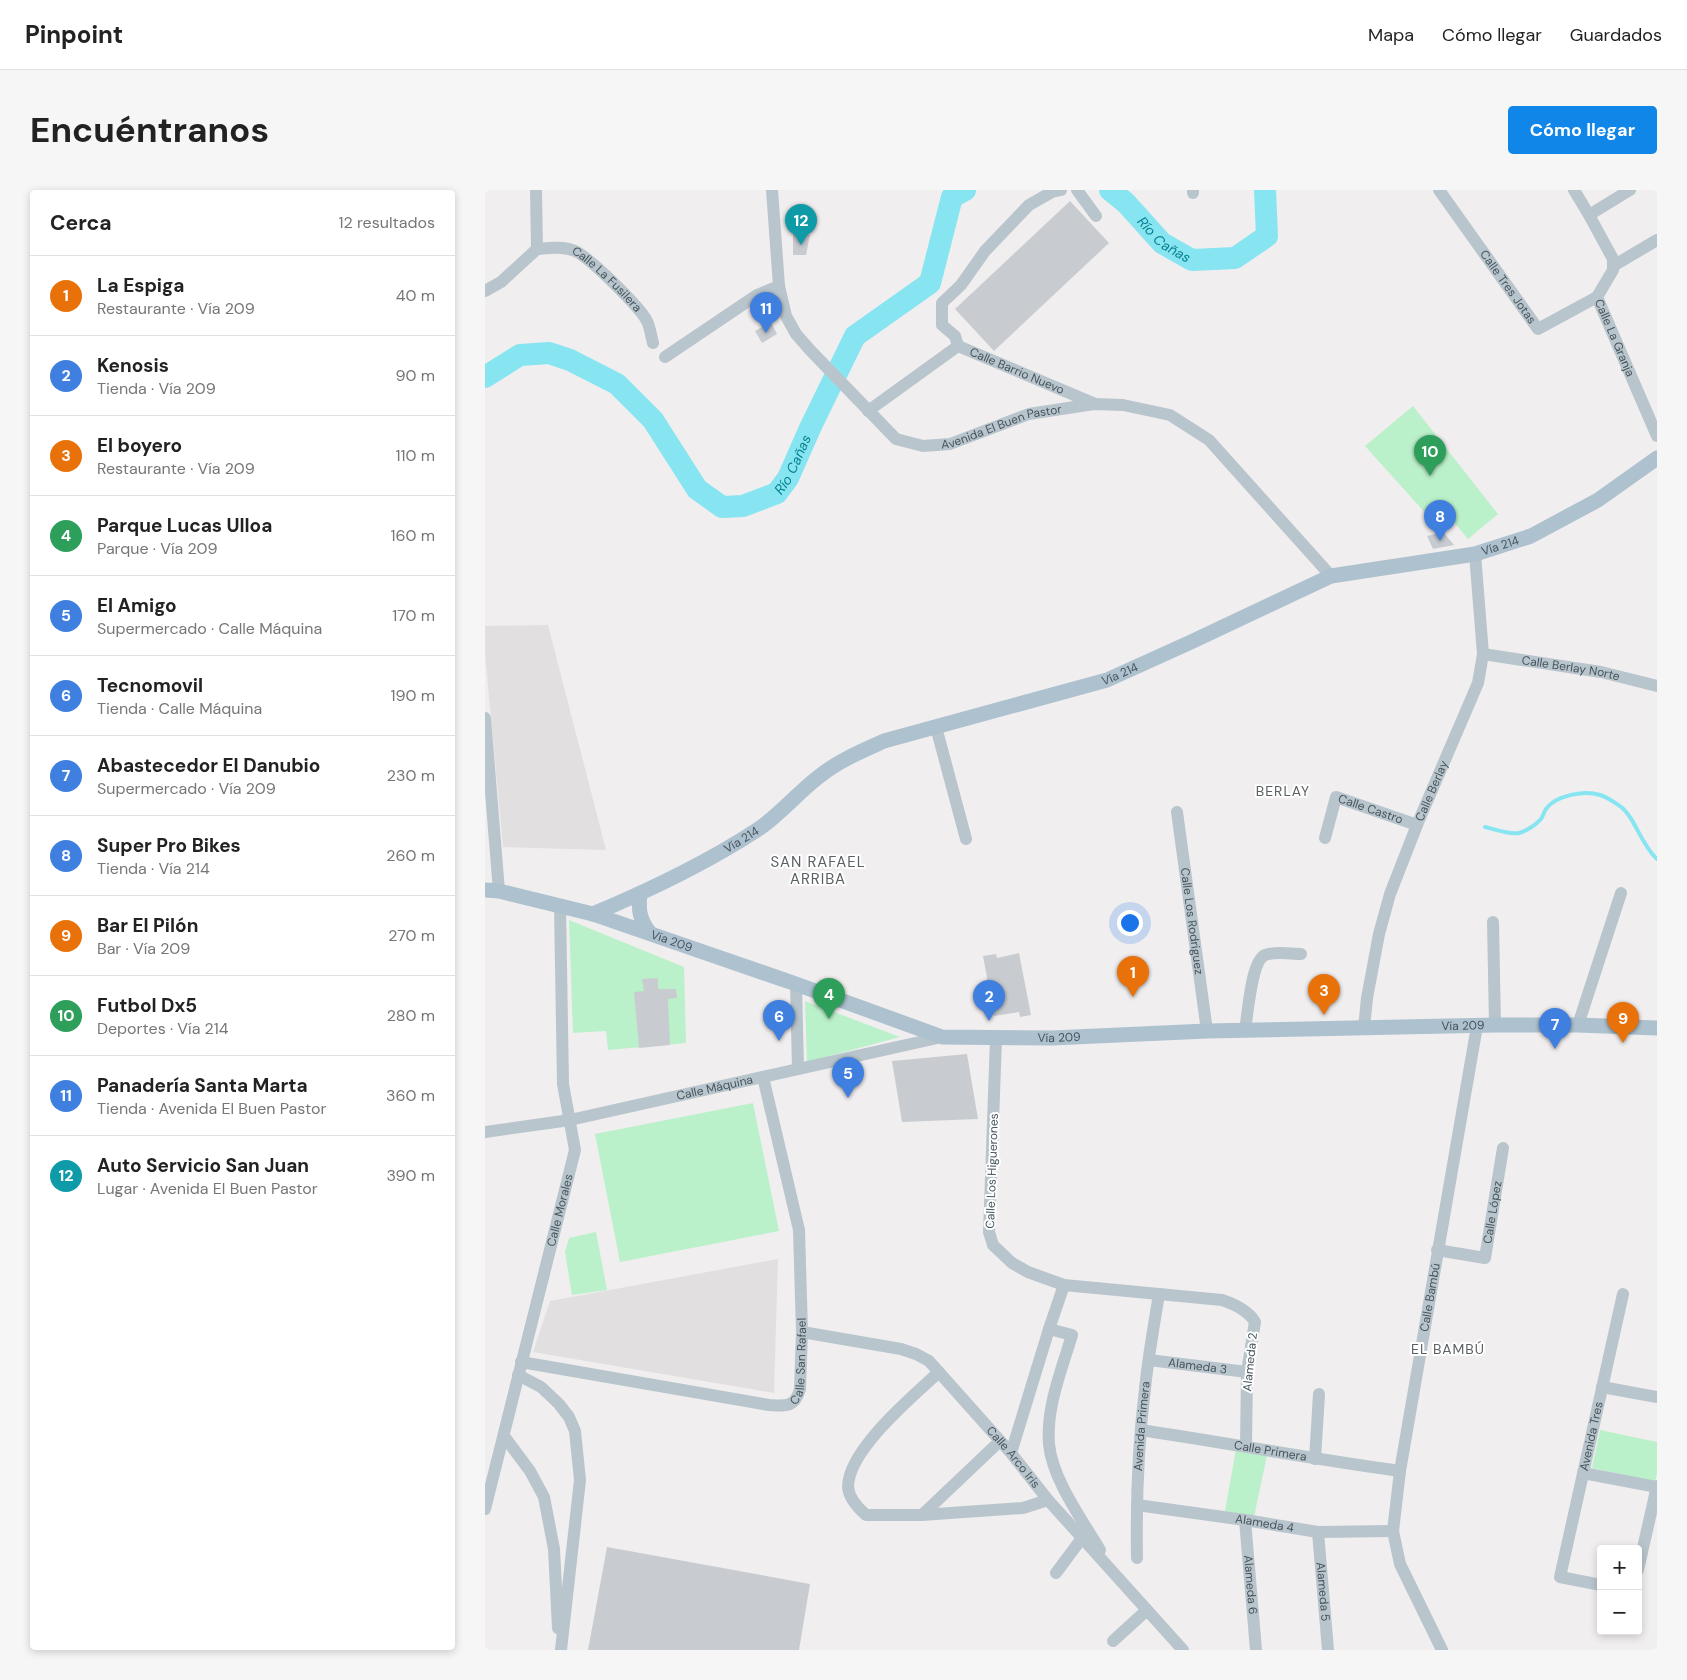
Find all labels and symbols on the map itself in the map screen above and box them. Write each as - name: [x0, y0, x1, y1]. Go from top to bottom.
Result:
- pin: 12: [785, 204, 817, 245]
- water label: Río Cañas: [1133, 213, 1194, 267]
- street label: Calle La Fusilera: [569, 243, 645, 315]
- street label: Calle Tres Jotas: [1476, 247, 1540, 327]
- pin: 11: [750, 292, 782, 333]
- street label: Calle La Granja: [1591, 296, 1638, 379]
- street label: Calle Barrio Nuevo: [967, 344, 1067, 398]
- street label: Avenida El Buen Pastor: [941, 401, 1063, 453]
- water label: Río Cañas: [770, 432, 815, 498]
- pin: 10: [1414, 435, 1446, 476]
- pin: 8: [1424, 500, 1456, 541]
- street label: Vía 214: [1479, 532, 1521, 559]
- street label: Calle Berlay Norte: [1521, 652, 1622, 684]
- street label: Vía 214: [1100, 659, 1141, 689]
- street label: Calle Berlay: [1412, 758, 1452, 824]
- district label: BERLAY: [1256, 782, 1310, 800]
- street label: Calle Castro: [1336, 790, 1405, 828]
- street label: Vía 214: [721, 823, 762, 857]
- district label: SAN RAFAEL ARRIBA: [770, 852, 866, 889]
- street label: Calle Los Rodriguez: [1177, 867, 1207, 975]
- your location: [1117, 910, 1143, 936]
- street label: Vía 209: [649, 927, 695, 956]
- pin: 1: [1117, 956, 1149, 997]
- pin: 3: [1308, 974, 1340, 1015]
- pin: 4: [813, 978, 845, 1019]
- pin: 2: [973, 980, 1005, 1021]
- pin: 6: [763, 1000, 795, 1041]
- pin: 9: [1607, 1002, 1639, 1043]
- pin: 7: [1539, 1008, 1571, 1049]
- street label: Vía 209: [1441, 1017, 1485, 1034]
- street label: Vía 209: [1038, 1029, 1081, 1046]
- pin: 5: [832, 1057, 864, 1098]
- street label: Calle Máquina: [675, 1071, 754, 1104]
- street label: Calle Los Higuerones: [982, 1113, 1002, 1229]
- street label: Calle Morales: [543, 1172, 577, 1248]
- street label: Calle López: [1479, 1180, 1506, 1245]
- street label: Calle Bambú: [1416, 1262, 1444, 1333]
- street label: Calle San Rafael: [786, 1318, 810, 1408]
- street label: Alameda 2: [1239, 1332, 1261, 1392]
- district label: EL BAMBÚ: [1411, 1340, 1485, 1358]
- street label: Alameda 3: [1167, 1354, 1228, 1377]
- street label: Avenida Primera: [1130, 1380, 1154, 1471]
- street label: Avenida Tres: [1576, 1400, 1607, 1472]
- street label: Calle Arco Iris: [983, 1423, 1044, 1492]
- street label: Calle Primera: [1233, 1437, 1308, 1465]
- street label: Alameda 4: [1234, 1511, 1295, 1536]
- street label: Alameda 6: [1240, 1554, 1261, 1615]
- street label: Alameda 5: [1313, 1562, 1334, 1622]

